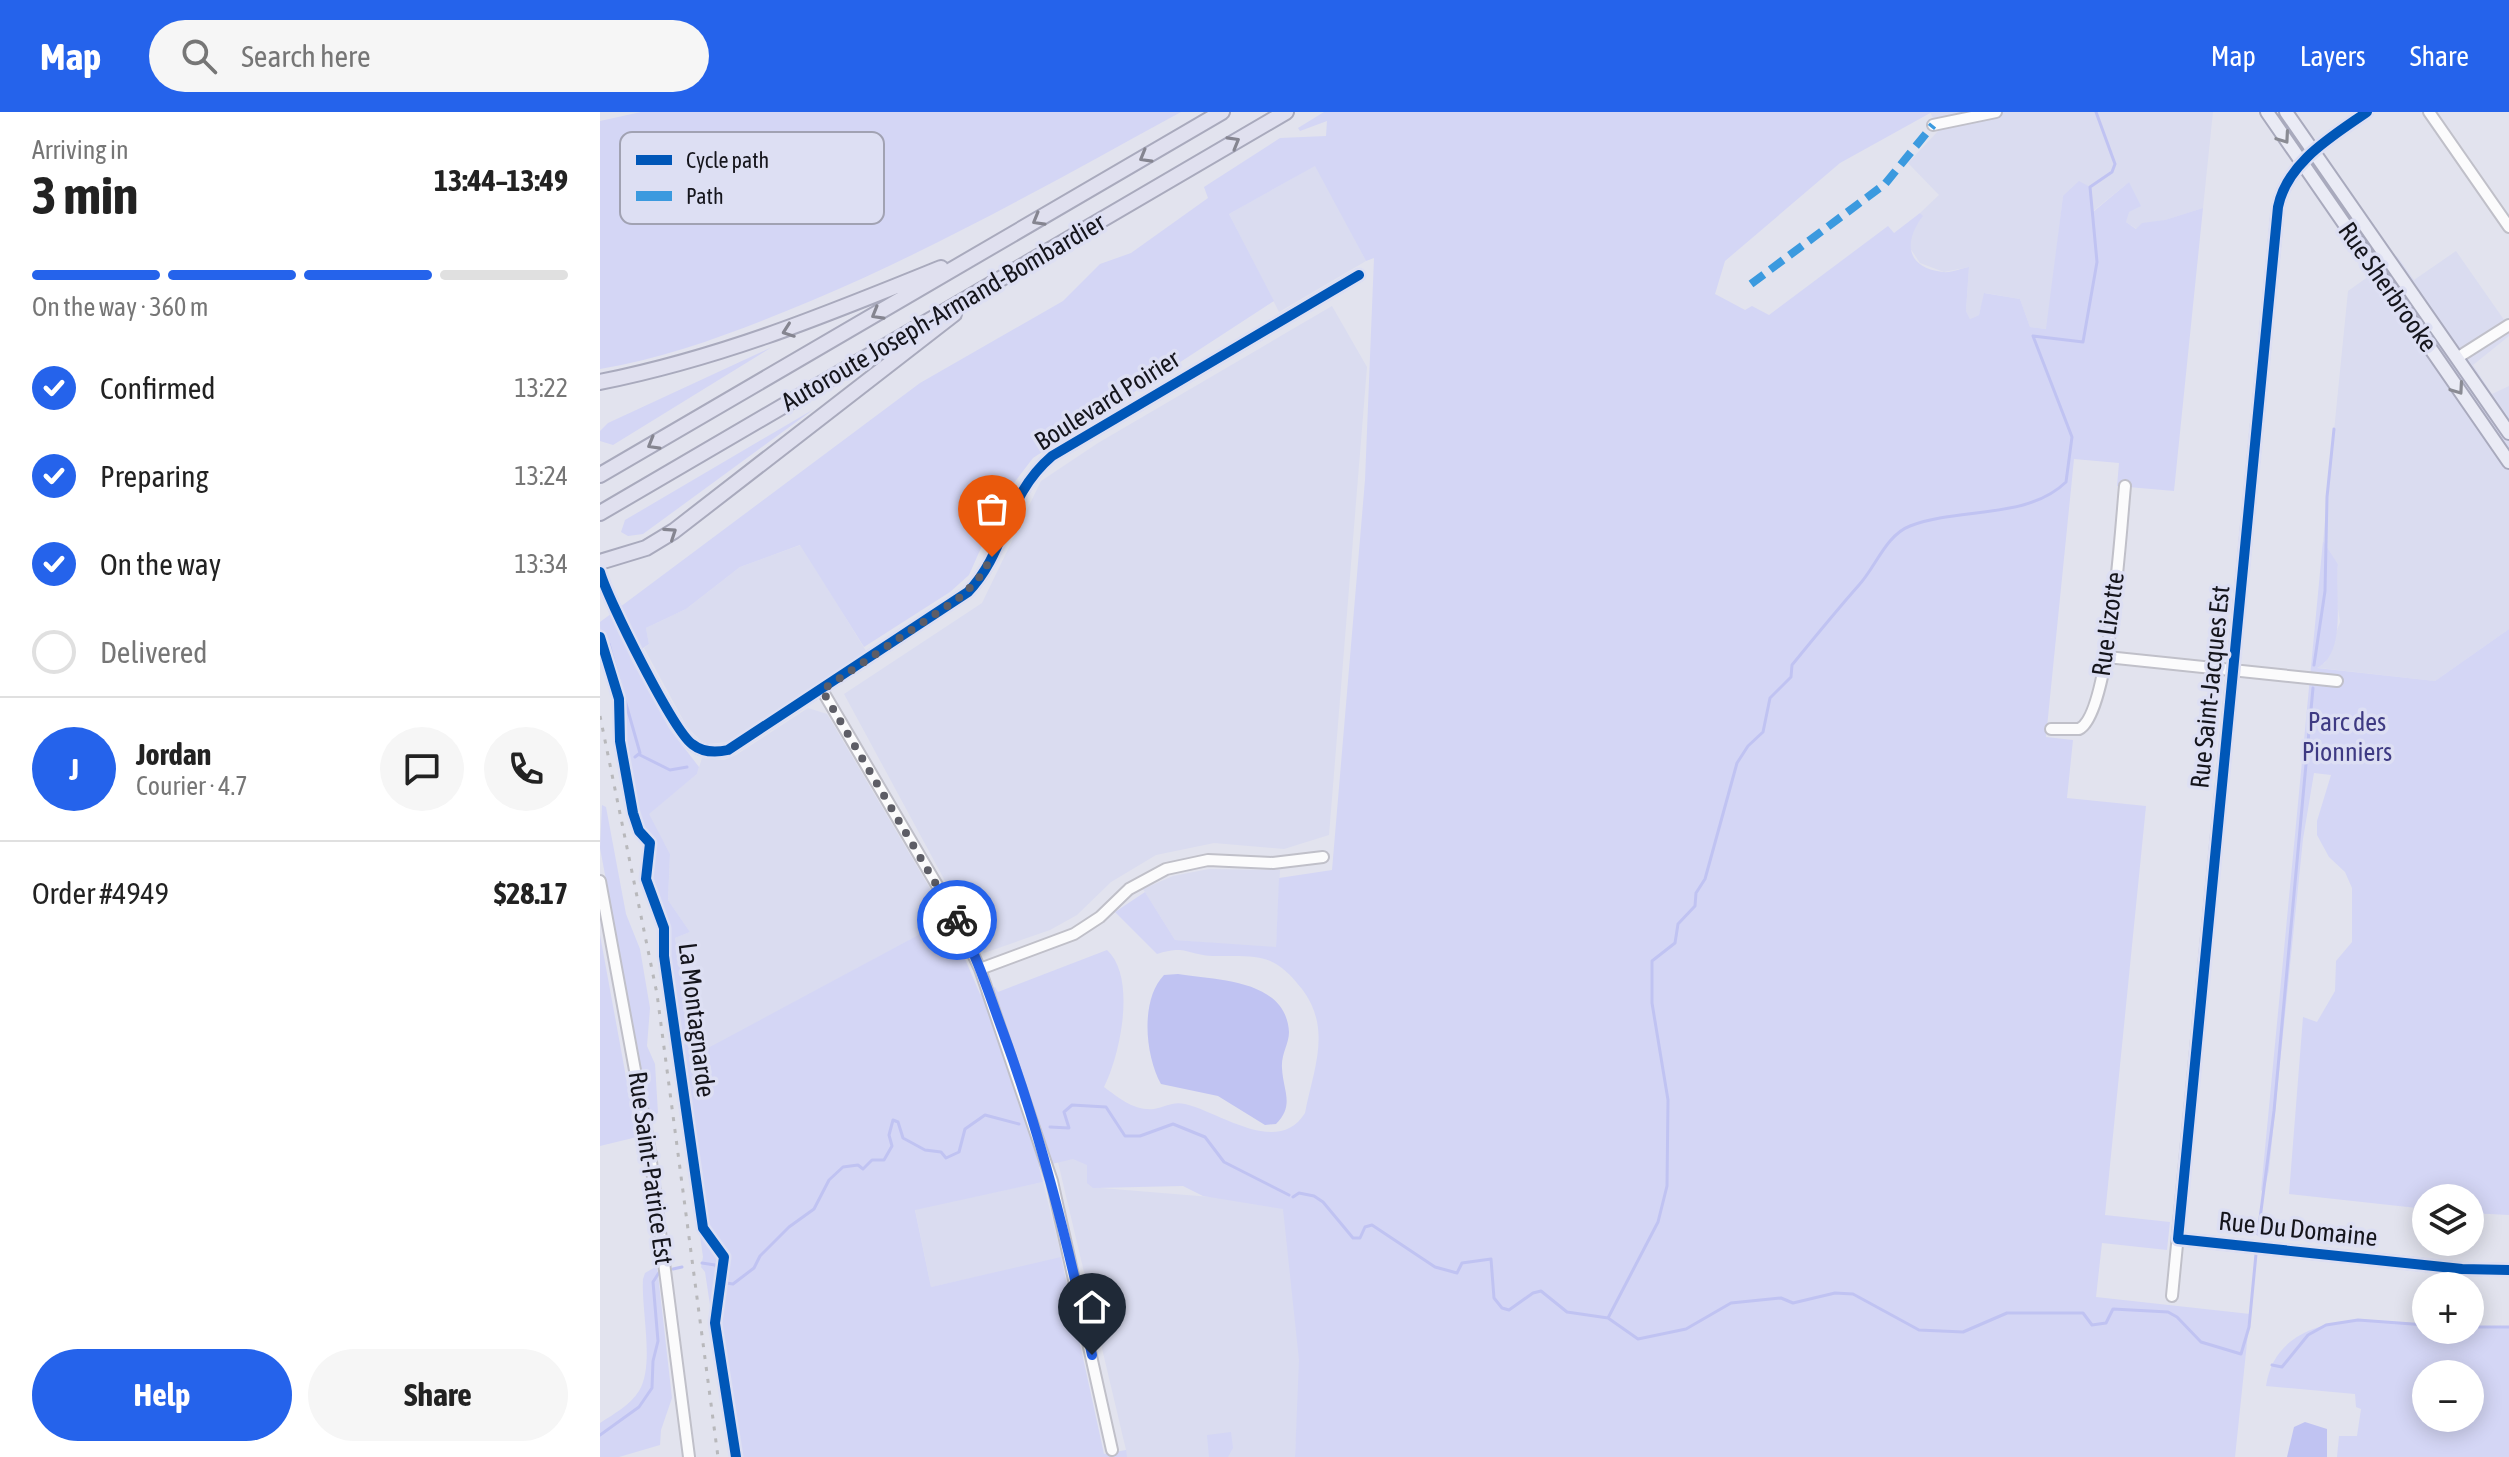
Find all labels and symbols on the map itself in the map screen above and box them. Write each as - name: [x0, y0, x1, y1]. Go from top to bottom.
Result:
- one-way arrow: [2275, 129, 2289, 143]
- legend: [620, 132, 884, 224]
- one-way arrow: [1225, 136, 1240, 152]
- text: Cycle path: [686, 147, 769, 173]
- one-way arrow: [1140, 147, 1154, 163]
- text: Path: [686, 183, 724, 209]
- street label: Autoroute Joseph-Armand-Bombardier: [776, 207, 1110, 417]
- one-way arrow: [1032, 210, 1046, 226]
- street label: Rue Sherbrooke: [2332, 217, 2444, 357]
- one-way arrow: [871, 304, 886, 319]
- one-way arrow: [782, 321, 796, 337]
- street label: Boulevard Poirier: [1029, 343, 1185, 456]
- one-way arrow: [2448, 380, 2463, 394]
- one-way arrow: [647, 434, 661, 450]
- pin: [958, 475, 1026, 557]
- one-way arrow: [663, 527, 677, 542]
- street label: Rue Lizotte: [2086, 570, 2130, 678]
- street label: Rue Saint-Jacques Est: [2184, 584, 2236, 790]
- park label: Parc des Pionniers: [2302, 707, 2392, 767]
- courier: [917, 880, 997, 960]
- street label: La Montagnarde: [673, 941, 721, 1099]
- street label: Rue Saint-Patrice Est: [623, 1070, 679, 1266]
- street label: Rue Du Domaine: [2217, 1206, 2379, 1252]
- pin: [1058, 1273, 1126, 1355]

